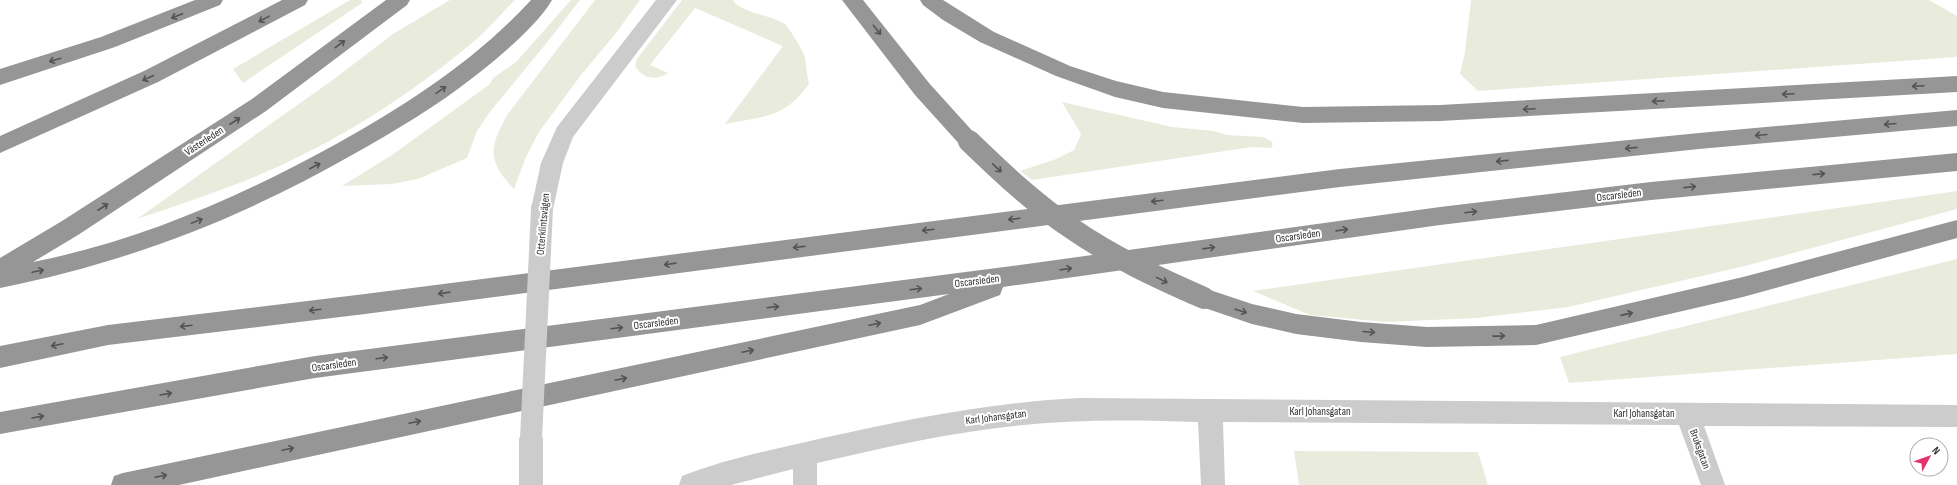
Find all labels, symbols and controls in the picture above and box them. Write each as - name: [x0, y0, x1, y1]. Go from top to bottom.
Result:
- one-way arrow: [172, 12, 184, 20]
- one-way arrow: [258, 16, 270, 24]
- one-way arrow: [872, 24, 881, 35]
- one-way arrow: [335, 40, 346, 49]
- one-way arrow: [49, 57, 62, 64]
- one-way arrow: [143, 75, 155, 82]
- one-way arrow: [1912, 83, 1925, 90]
- one-way arrow: [435, 86, 446, 94]
- one-way arrow: [1782, 90, 1795, 97]
- one-way arrow: [1652, 98, 1665, 105]
- one-way arrow: [1523, 105, 1536, 112]
- one-way arrow: [229, 116, 241, 124]
- one-way arrow: [1884, 120, 1897, 127]
- street label: Västerleden: [182, 123, 226, 158]
- one-way arrow: [1755, 132, 1768, 139]
- one-way arrow: [1625, 144, 1638, 151]
- one-way arrow: [1496, 157, 1509, 165]
- one-way arrow: [309, 162, 321, 170]
- one-way arrow: [992, 163, 1002, 173]
- one-way arrow: [1812, 171, 1825, 178]
- one-way arrow: [1683, 184, 1696, 191]
- street label: Oscarsleden: [1596, 186, 1642, 204]
- street label: Otterklintsvägen: [534, 192, 552, 255]
- one-way arrow: [1151, 197, 1164, 205]
- one-way arrow: [97, 203, 108, 211]
- one-way arrow: [1464, 209, 1477, 216]
- one-way arrow: [1008, 215, 1021, 223]
- one-way arrow: [190, 216, 202, 224]
- one-way arrow: [922, 226, 935, 234]
- street label: Oscarsleden: [1275, 226, 1321, 246]
- one-way arrow: [1335, 226, 1348, 234]
- one-way arrow: [793, 243, 806, 250]
- one-way arrow: [1202, 244, 1215, 252]
- one-way arrow: [664, 260, 677, 268]
- one-way arrow: [1059, 265, 1072, 273]
- one-way arrow: [32, 266, 45, 274]
- street label: Oscarsleden: [954, 272, 1000, 290]
- one-way arrow: [1156, 277, 1168, 284]
- one-way arrow: [909, 285, 922, 293]
- one-way arrow: [438, 289, 451, 297]
- one-way arrow: [766, 303, 779, 311]
- one-way arrow: [309, 306, 322, 314]
- one-way arrow: [1235, 307, 1247, 315]
- one-way arrow: [1620, 310, 1633, 318]
- street label: Oscarsleden: [633, 314, 679, 332]
- one-way arrow: [869, 320, 882, 328]
- one-way arrow: [180, 322, 193, 329]
- one-way arrow: [610, 324, 623, 332]
- one-way arrow: [1362, 329, 1375, 336]
- one-way arrow: [1492, 332, 1505, 340]
- one-way arrow: [51, 342, 64, 350]
- one-way arrow: [741, 347, 754, 355]
- one-way arrow: [375, 354, 388, 362]
- street label: Oscarsleden: [311, 355, 357, 375]
- one-way arrow: [614, 374, 627, 382]
- one-way arrow: [159, 389, 172, 397]
- street label: Karl Johansgatan: [1289, 405, 1351, 418]
- street label: Karl Johansgatan: [965, 407, 1027, 427]
- street label: Karl Johansgatan: [1613, 407, 1675, 420]
- one-way arrow: [31, 412, 44, 420]
- one-way arrow: [408, 418, 421, 426]
- street label: Bruksgatan: [1687, 427, 1713, 471]
- north arrow: [1909, 437, 1949, 477]
- text: N: [1929, 444, 1943, 457]
- one-way arrow: [281, 445, 294, 453]
- one-way arrow: [154, 472, 167, 480]

